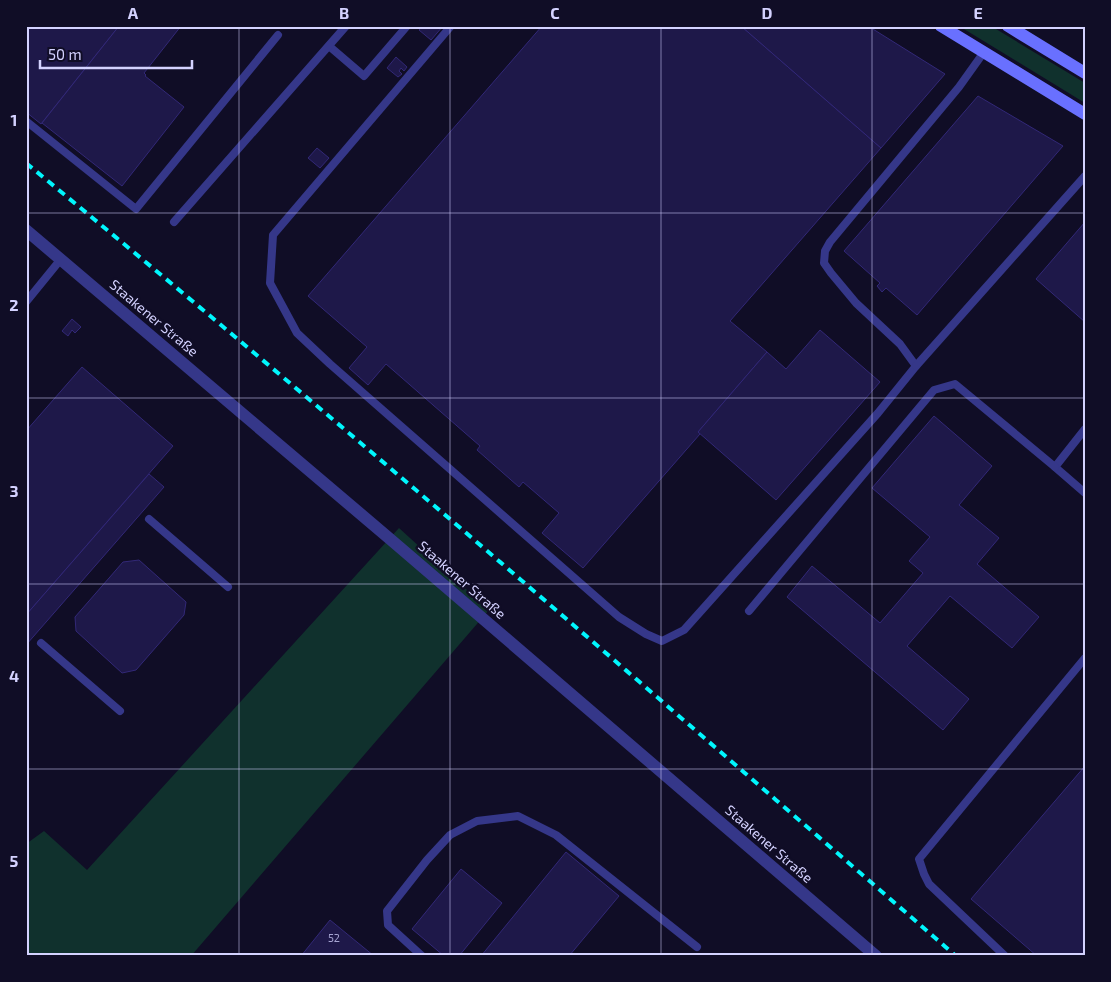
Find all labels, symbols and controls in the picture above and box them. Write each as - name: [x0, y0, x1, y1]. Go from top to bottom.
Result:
- text: A: [128, 3, 139, 22]
- text: B: [339, 3, 349, 22]
- text: C: [550, 3, 560, 22]
- text: D: [762, 3, 773, 22]
- text: E: [973, 3, 983, 22]
- scale bar: [40, 38, 192, 70]
- text: 50 m: [48, 45, 82, 63]
- text: 1: [11, 110, 17, 129]
- street label: Staakener Straße: [107, 276, 202, 360]
- text: 2: [9, 295, 19, 314]
- text: 3: [9, 481, 19, 500]
- street label: Staakener Straße: [415, 537, 510, 622]
- text: 4: [9, 666, 19, 685]
- street label: Staakener Straße: [722, 801, 817, 886]
- text: 5: [10, 851, 19, 870]
- house number: 52: [328, 931, 340, 944]

